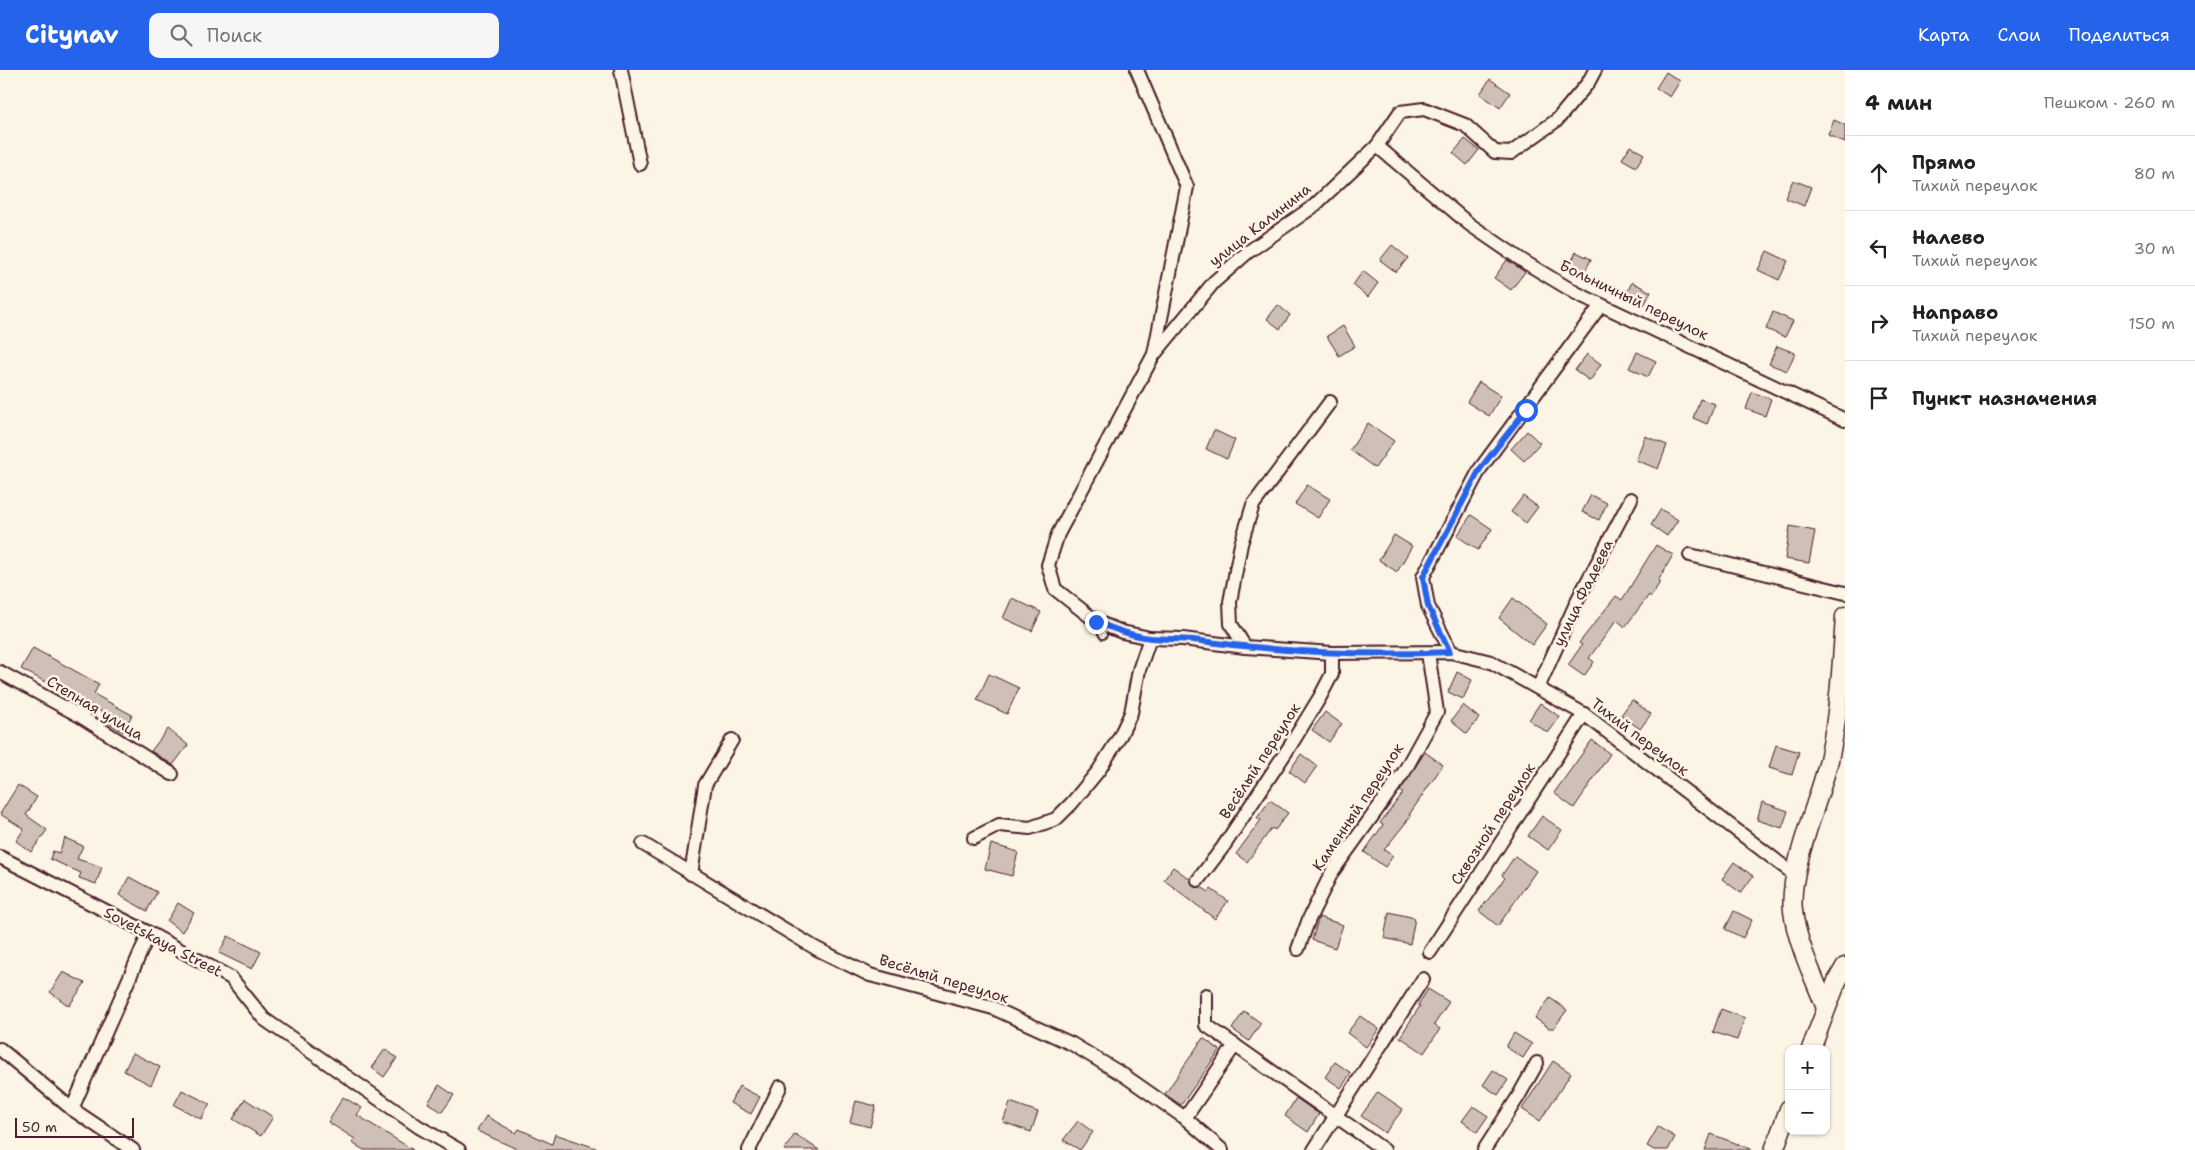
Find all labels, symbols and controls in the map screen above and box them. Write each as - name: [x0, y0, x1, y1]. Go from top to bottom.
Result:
- search box: [149, 13, 499, 58]
- text: Citynav: [25, 19, 119, 51]
- icon: search: [167, 21, 195, 49]
- text: Поиск: [207, 23, 262, 48]
- text: Карта: [1918, 23, 1969, 47]
- text: Слои: [1997, 23, 2041, 47]
- text: Поделиться: [2069, 23, 2170, 47]
- text: 4 мин: [1865, 89, 1932, 117]
- text: Пешком · 260 m: [2044, 92, 2175, 113]
- text: Прямо: [1912, 150, 1976, 175]
- icon: ahead: [1865, 159, 1893, 187]
- text: 80 m: [2134, 163, 2175, 184]
- text: Тихий переулок: [1912, 175, 2037, 196]
- street label: улица Калинина: [1205, 179, 1315, 271]
- text: Налево: [1912, 225, 1985, 250]
- icon: left: [1865, 234, 1893, 262]
- text: 30 m: [2134, 238, 2175, 259]
- text: Тихий переулок: [1912, 250, 2037, 271]
- street label: Больничный переулок: [1556, 255, 1712, 345]
- text: Направо: [1912, 300, 1998, 325]
- icon: right: [1865, 309, 1893, 337]
- text: 150 m: [2128, 313, 2175, 334]
- text: Тихий переулок: [1912, 325, 2037, 346]
- icon: arrive: [1865, 384, 1893, 412]
- text: Пункт назначения: [1912, 386, 2097, 411]
- route start: [1515, 399, 1538, 422]
- street label: улица Фадеева: [1549, 536, 1618, 650]
- route end: [1085, 611, 1108, 634]
- street label: Степная улица: [43, 671, 148, 745]
- street label: Тихий переулок: [1587, 694, 1693, 780]
- street label: Весёлый переулок: [1215, 699, 1305, 823]
- street label: Каменный переулок: [1308, 739, 1408, 875]
- street label: Сквозной переулок: [1446, 759, 1540, 889]
- street label: Sovetskaya Street: [100, 902, 226, 982]
- street label: Весёлый переулок: [877, 950, 1011, 1008]
- map controls: [1785, 1045, 1830, 1135]
- button: +: [1785, 1045, 1830, 1090]
- button: −: [1785, 1090, 1830, 1135]
- scale bar: [15, 1115, 134, 1138]
- text: 50 m: [22, 1118, 57, 1136]

